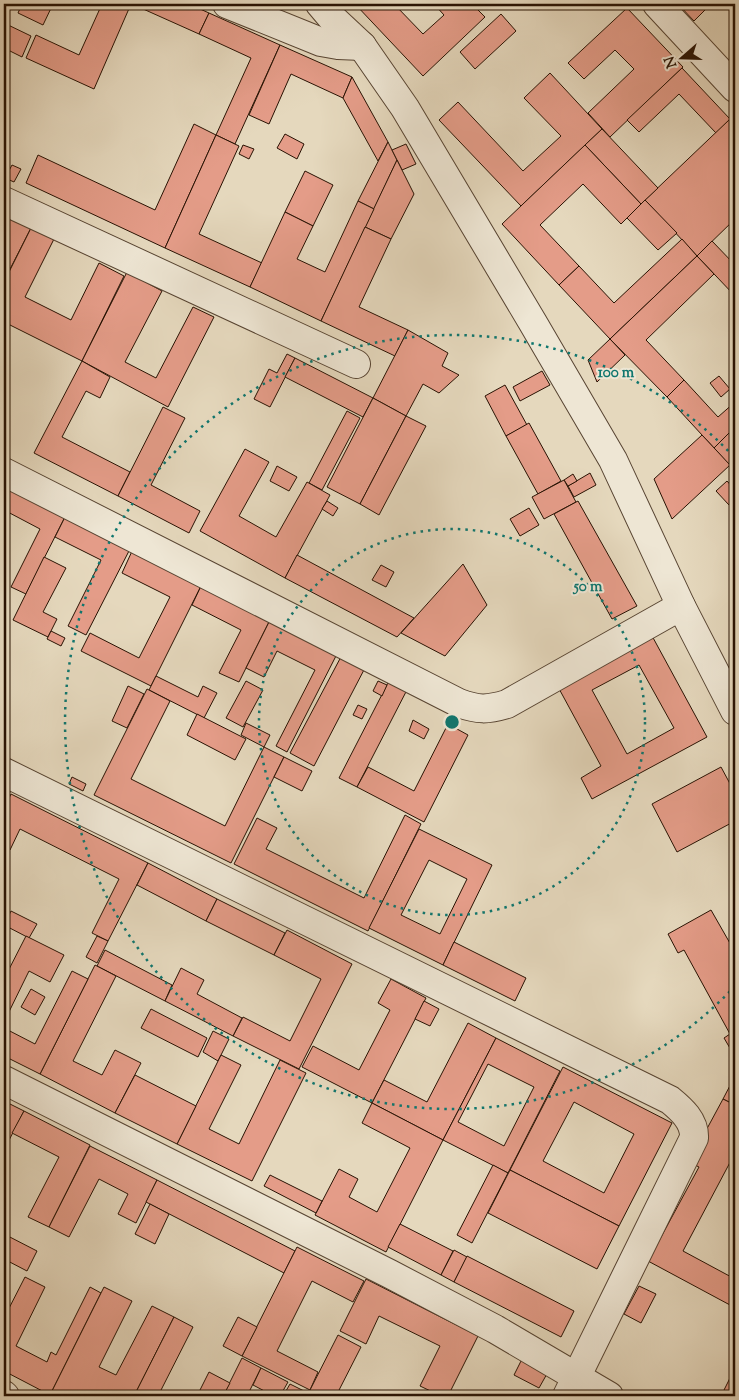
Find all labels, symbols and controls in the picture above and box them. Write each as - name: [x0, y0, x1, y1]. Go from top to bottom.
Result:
- north arrow: [656, 32, 706, 82]
- text: N: [660, 53, 683, 70]
- text: 100 m: [598, 363, 635, 384]
- text: 50 m: [573, 577, 603, 598]
- centre of rings: [443, 713, 461, 731]

